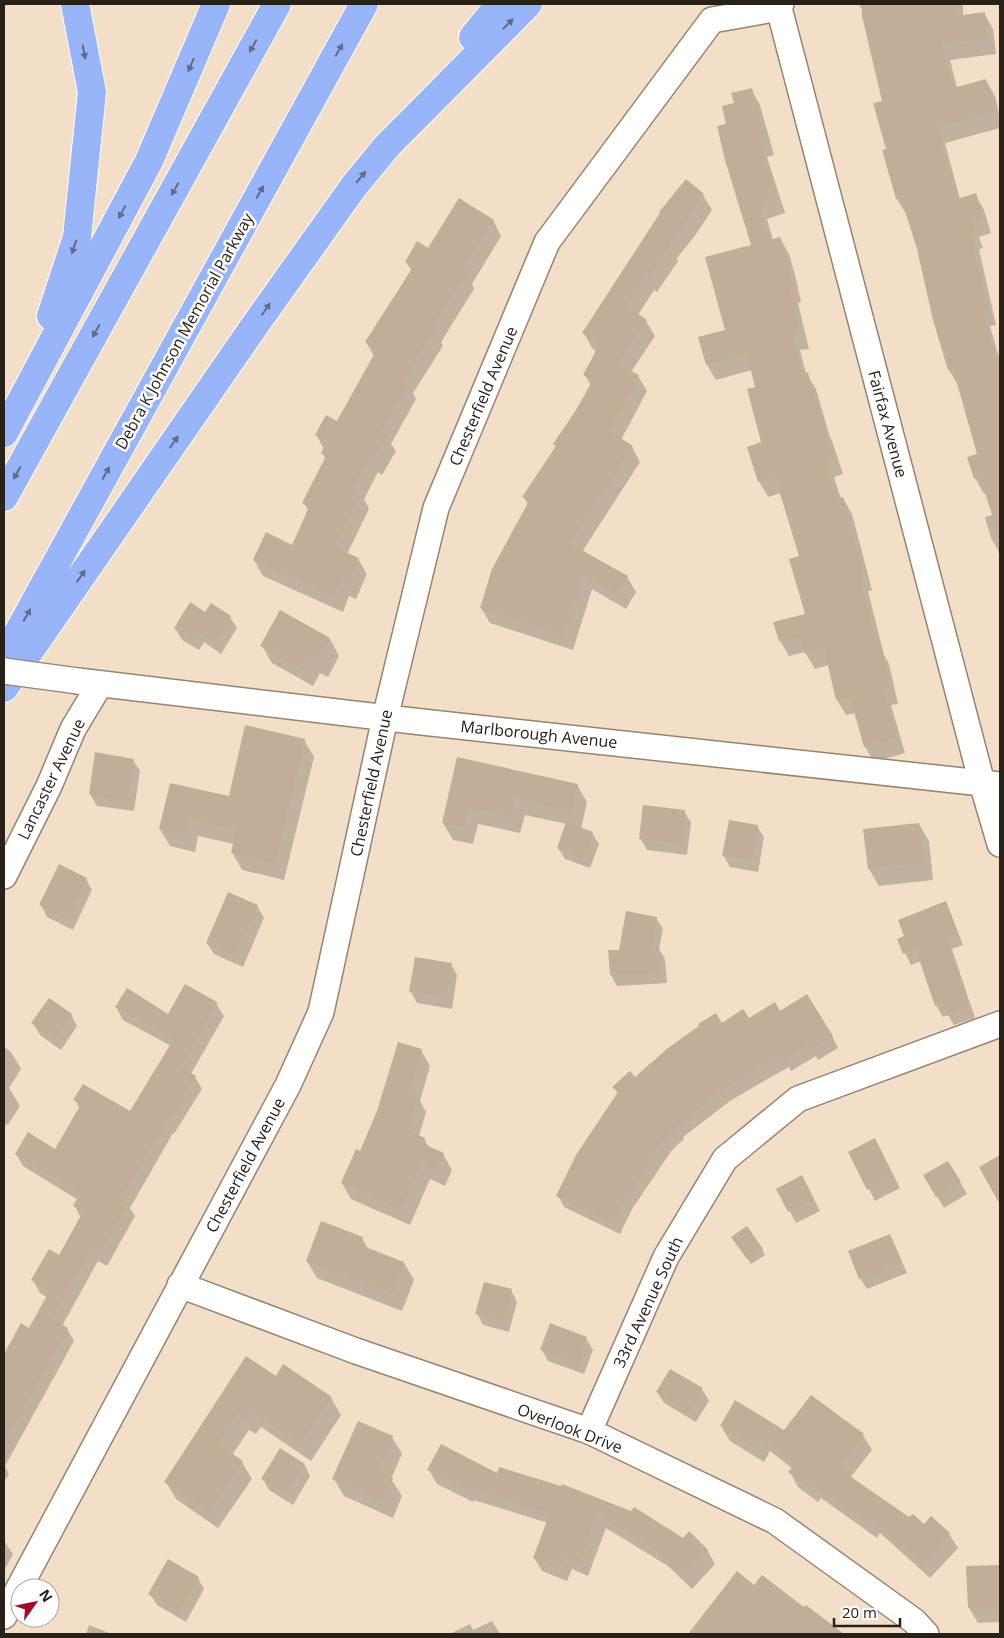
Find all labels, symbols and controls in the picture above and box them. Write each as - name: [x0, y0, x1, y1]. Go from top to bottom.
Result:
- one-way arrow: [502, 19, 514, 31]
- one-way arrow: [249, 40, 258, 53]
- one-way arrow: [335, 43, 343, 57]
- one-way arrow: [81, 44, 89, 60]
- one-way arrow: [186, 58, 194, 72]
- one-way arrow: [356, 171, 367, 184]
- one-way arrow: [170, 182, 179, 195]
- one-way arrow: [256, 186, 265, 199]
- one-way arrow: [118, 205, 126, 219]
- street label: Debra K Johnson Memorial Parkway: [110, 208, 259, 453]
- one-way arrow: [70, 240, 78, 255]
- one-way arrow: [261, 302, 271, 316]
- one-way arrow: [92, 323, 100, 338]
- street label: Chesterfield Avenue: [444, 323, 522, 469]
- street label: Fairfax Avenue: [863, 368, 913, 480]
- one-way arrow: [169, 435, 179, 449]
- one-way arrow: [102, 465, 110, 480]
- one-way arrow: [13, 466, 22, 480]
- one-way arrow: [76, 569, 86, 583]
- one-way arrow: [23, 608, 32, 622]
- street label: Chesterfield Avenue: [345, 707, 397, 859]
- street label: Lancaster Avenue: [12, 715, 90, 843]
- street label: Marlborough Avenue: [459, 715, 619, 753]
- street label: Chesterfield Avenue: [200, 1094, 290, 1236]
- street label: 33rd Avenue South: [608, 1233, 688, 1371]
- street label: Overlook Drive: [514, 1398, 626, 1458]
- north arrow: [10, 1578, 60, 1628]
- text: N: [35, 1586, 57, 1606]
- scale bar: [834, 1596, 900, 1628]
- text: 20 m: [842, 1602, 877, 1622]

